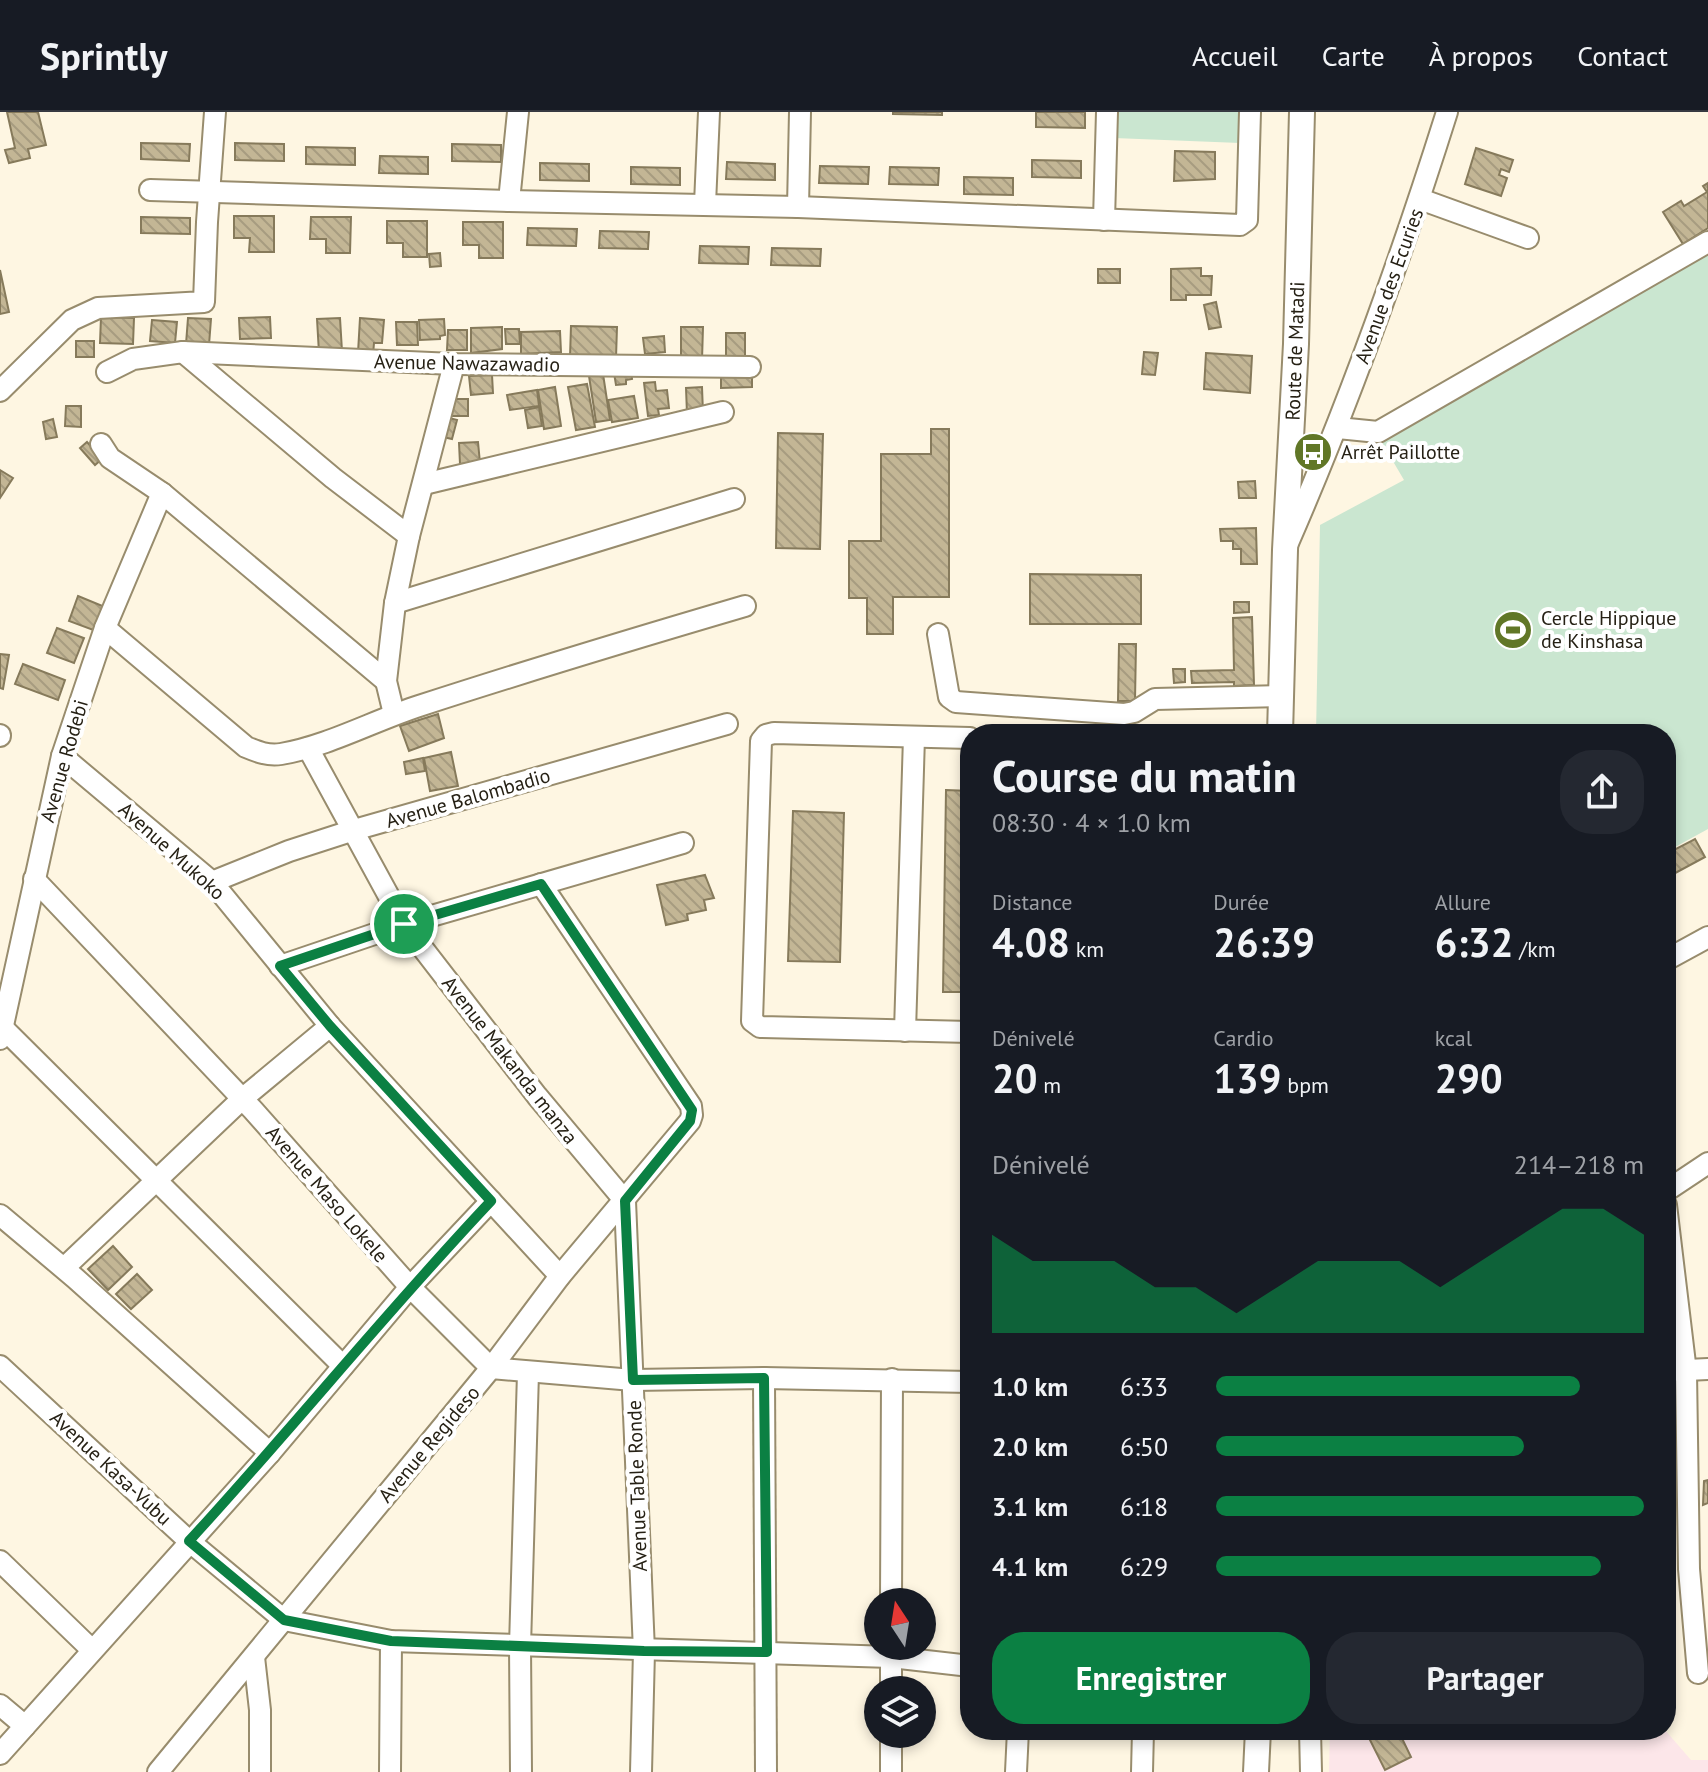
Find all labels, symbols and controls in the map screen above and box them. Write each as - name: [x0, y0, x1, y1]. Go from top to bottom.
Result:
- text: Sprintly: [40, 31, 168, 80]
- text: Accueil: [1192, 37, 1278, 74]
- text: Carte: [1322, 37, 1385, 74]
- text: À propos: [1429, 37, 1533, 74]
- text: Contact: [1577, 37, 1668, 74]
- street label: Avenue des Ecuries: [1349, 205, 1429, 367]
- street label: Route de Matadi: [1280, 281, 1310, 421]
- street label: Avenue Nawazawadio: [374, 348, 560, 378]
- bus stop icon: Arrêt Paillotte: [1292, 431, 1334, 473]
- place label: Arrêt Paillotte: [1341, 439, 1460, 465]
- place label: Cercle Hippique de Kinshasa: [1541, 605, 1677, 654]
- sports icon: Cercle Hippique de Kinshasa: [1492, 609, 1534, 651]
- street label: Avenue Rodebi: [34, 697, 94, 825]
- text: Course du matin: [992, 747, 1297, 804]
- button: share: [1560, 750, 1644, 834]
- street label: Avenue Balombadio: [383, 762, 553, 834]
- street label: Avenue Mukoko: [113, 796, 231, 906]
- text: 08:30 · 4 × 1.0 km: [992, 806, 1191, 839]
- text: Distance: [992, 888, 1073, 916]
- text: Durée: [1213, 888, 1269, 916]
- text: Allure: [1435, 888, 1491, 916]
- pin: [370, 890, 438, 958]
- icon: arrive: [382, 902, 426, 946]
- text: 4.08: [992, 916, 1070, 968]
- text: 26:39: [1213, 916, 1315, 968]
- text: 6:32: [1435, 916, 1513, 968]
- text: km: [1070, 935, 1104, 963]
- text: /km: [1513, 935, 1556, 963]
- street label: Avenue Makanda manza: [436, 971, 584, 1149]
- text: Dénivelé: [992, 1024, 1075, 1052]
- text: Cardio: [1213, 1024, 1273, 1052]
- text: kcal: [1435, 1024, 1472, 1052]
- text: 20: [992, 1052, 1037, 1104]
- text: 139: [1213, 1052, 1281, 1104]
- text: 290: [1435, 1052, 1503, 1104]
- text: m: [1037, 1071, 1061, 1099]
- text: bpm: [1281, 1071, 1329, 1099]
- street label: Avenue Maso Lokele: [260, 1120, 394, 1268]
- text: Dénivelé: [992, 1148, 1090, 1181]
- text: 214–218 m: [1514, 1148, 1644, 1181]
- text: 1.0 km: [992, 1370, 1068, 1403]
- text: 6:33: [1120, 1370, 1168, 1403]
- street label: Avenue Regideso: [372, 1380, 486, 1508]
- street label: Avenue Table Ronde: [621, 1400, 653, 1572]
- street label: Avenue Kasa-Vubu: [45, 1405, 177, 1531]
- text: 2.0 km: [992, 1430, 1068, 1463]
- text: 6:50: [1120, 1430, 1168, 1463]
- text: 3.1 km: [992, 1490, 1068, 1523]
- text: 6:18: [1120, 1490, 1168, 1523]
- text: 4.1 km: [992, 1550, 1068, 1583]
- text: 6:29: [1120, 1550, 1168, 1583]
- north arrow: [864, 1588, 936, 1660]
- map controls: [864, 1588, 936, 1748]
- button: Enregistrer: [992, 1632, 1310, 1724]
- button: Partager: [1326, 1632, 1644, 1724]
- button: layers: [864, 1676, 936, 1748]

